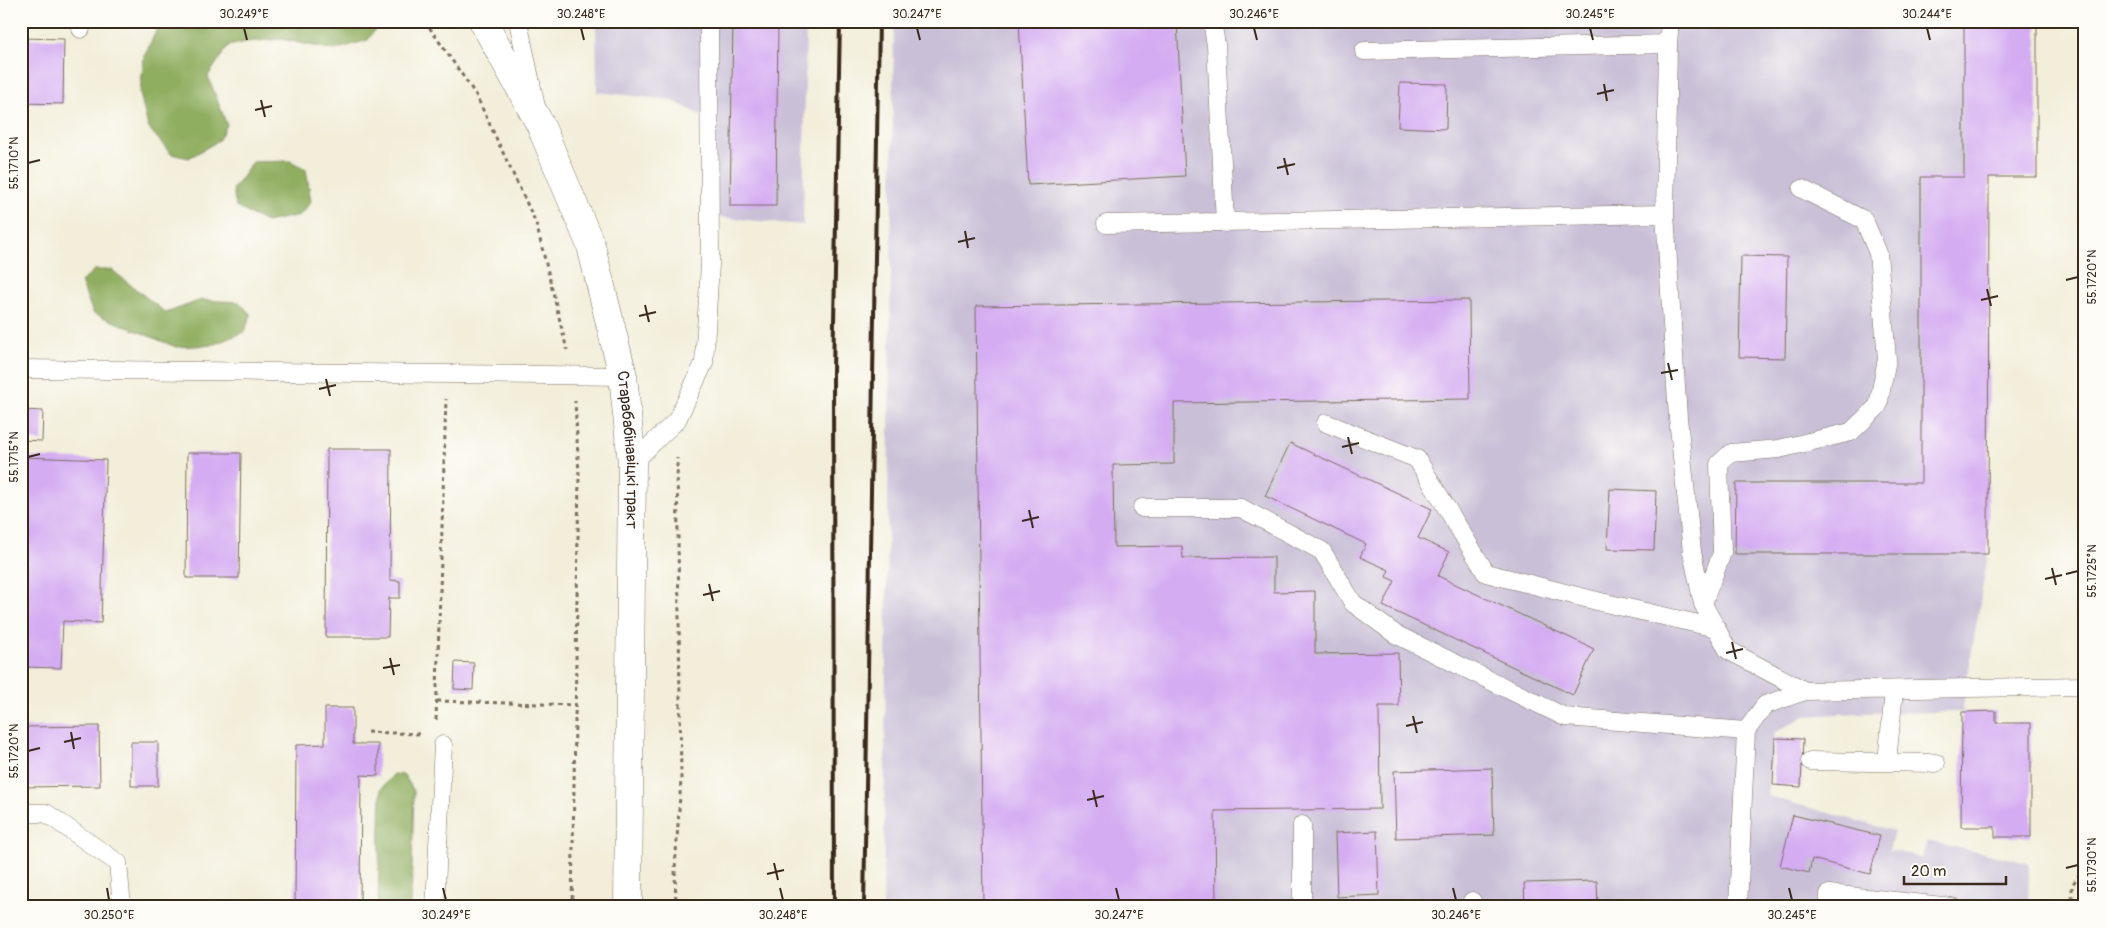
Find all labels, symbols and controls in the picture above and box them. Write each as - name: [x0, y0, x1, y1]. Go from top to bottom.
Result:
- text: 30.249°E: [220, 7, 268, 22]
- text: 30.248°E: [557, 7, 605, 22]
- text: 30.247°E: [892, 7, 942, 22]
- text: 30.246°E: [1229, 7, 1279, 22]
- text: 30.245°E: [1565, 7, 1615, 22]
- text: 30.244°E: [1902, 7, 1952, 22]
- text: 55.1710°N: [7, 137, 22, 189]
- text: 55.1720°N: [2085, 250, 2100, 304]
- street label: Старабабінавіцкі тракт: [612, 369, 642, 529]
- text: 55.1715°N: [7, 431, 22, 483]
- text: 55.1725°N: [2085, 544, 2100, 598]
- text: 55.1720°N: [7, 724, 22, 778]
- text: 55.1730°N: [2085, 838, 2100, 892]
- scale bar: [1904, 853, 2006, 885]
- text: 20 m: [1911, 862, 1946, 881]
- text: 30.250°E: [84, 908, 134, 923]
- text: 30.249°E: [422, 908, 470, 923]
- text: 30.248°E: [759, 908, 807, 923]
- text: 30.247°E: [1094, 908, 1144, 923]
- text: 30.246°E: [1431, 908, 1481, 923]
- text: 30.245°E: [1767, 908, 1817, 923]

